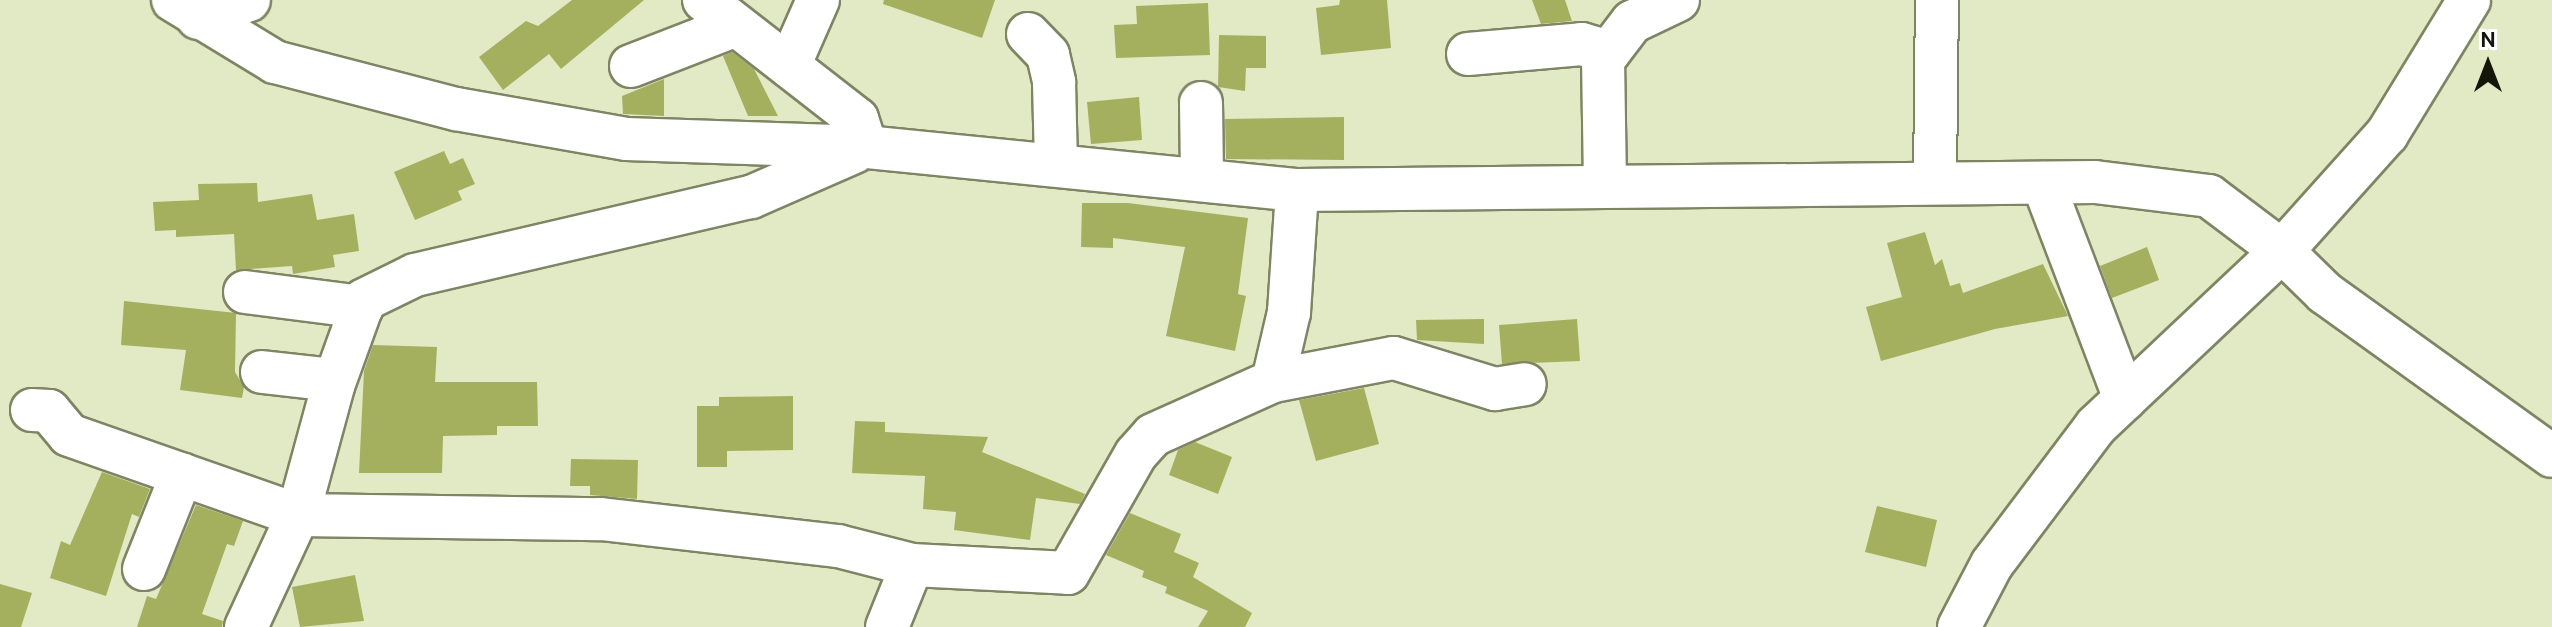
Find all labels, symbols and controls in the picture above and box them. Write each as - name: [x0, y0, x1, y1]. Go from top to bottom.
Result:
- north arrow: [2448, 24, 2528, 104]
- text: N: [2480, 26, 2496, 53]

